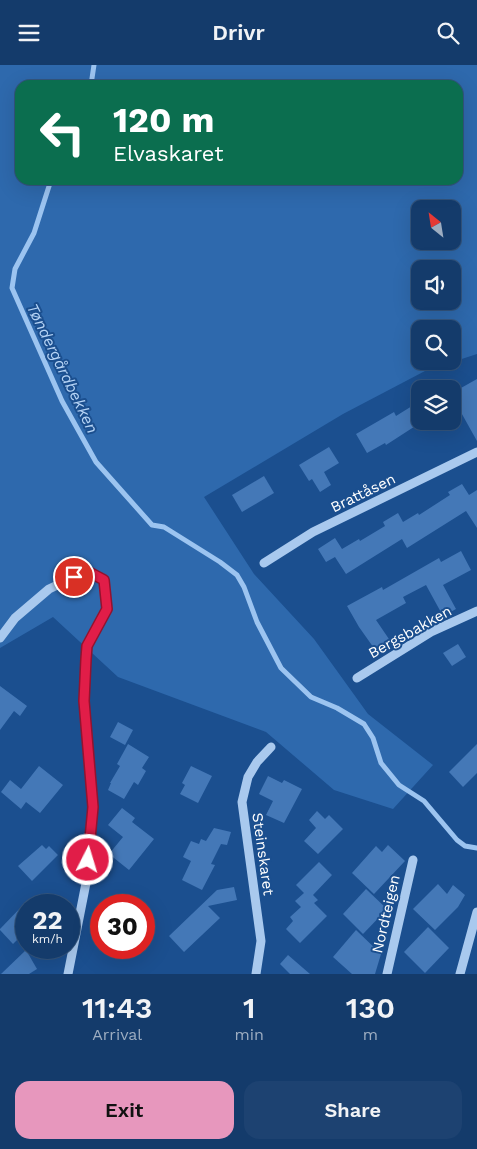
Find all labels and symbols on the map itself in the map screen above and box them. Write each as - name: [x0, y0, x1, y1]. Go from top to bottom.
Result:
- north arrow: [411, 200, 461, 250]
- water label: Tøndergårdbekken: [23, 300, 102, 436]
- street label: Brattåsen: [328, 470, 398, 516]
- pin: [53, 556, 95, 598]
- street label: Bergsbakken: [365, 602, 455, 662]
- street label: Steinskaret: [248, 812, 278, 897]
- position arrow: [61, 833, 113, 885]
- street label: Nordteigen: [368, 873, 404, 955]
- speed limit sign: 30: [90, 894, 155, 959]

